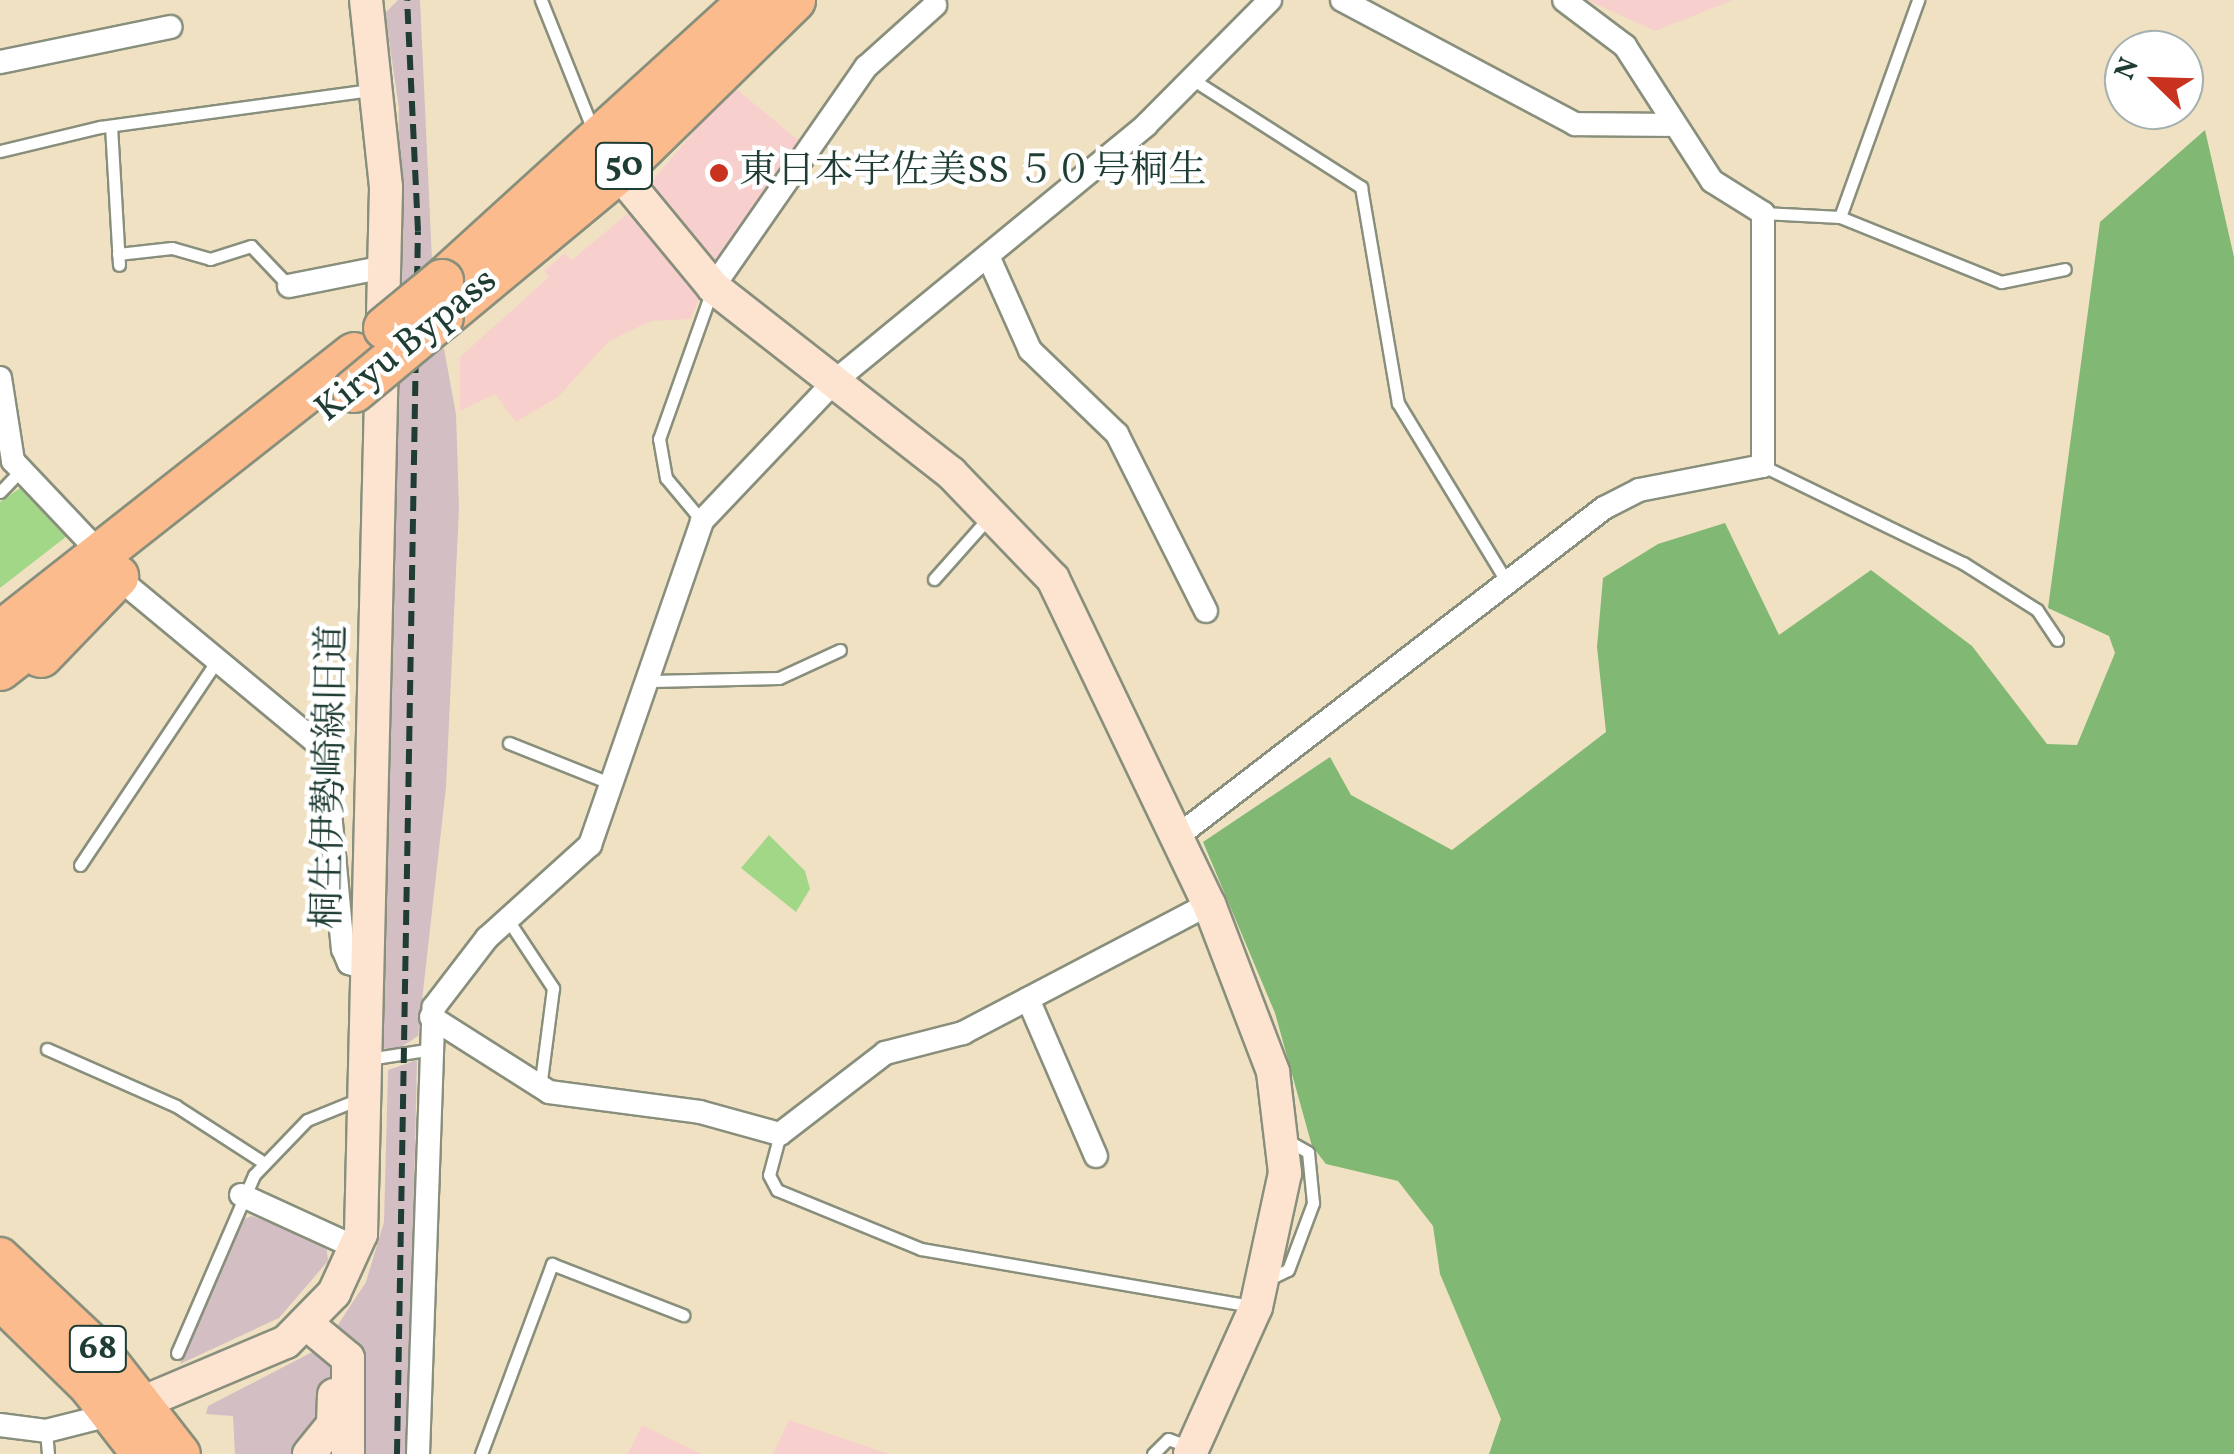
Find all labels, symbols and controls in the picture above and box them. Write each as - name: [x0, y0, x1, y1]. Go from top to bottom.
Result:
- north arrow: [2104, 30, 2204, 130]
- text: N: [2106, 52, 2150, 86]
- road number: 50: [594, 136, 654, 196]
- place label: 東日本宇佐美SS ５０号桐生: [739, 150, 1207, 196]
- marker: 東日本宇佐美SS ５０号桐生: [708, 162, 730, 184]
- street label: Kiryu Bypass: [307, 259, 507, 433]
- street label: 桐生伊勢崎線旧道: [307, 625, 357, 929]
- road number: 68: [68, 1319, 128, 1379]

